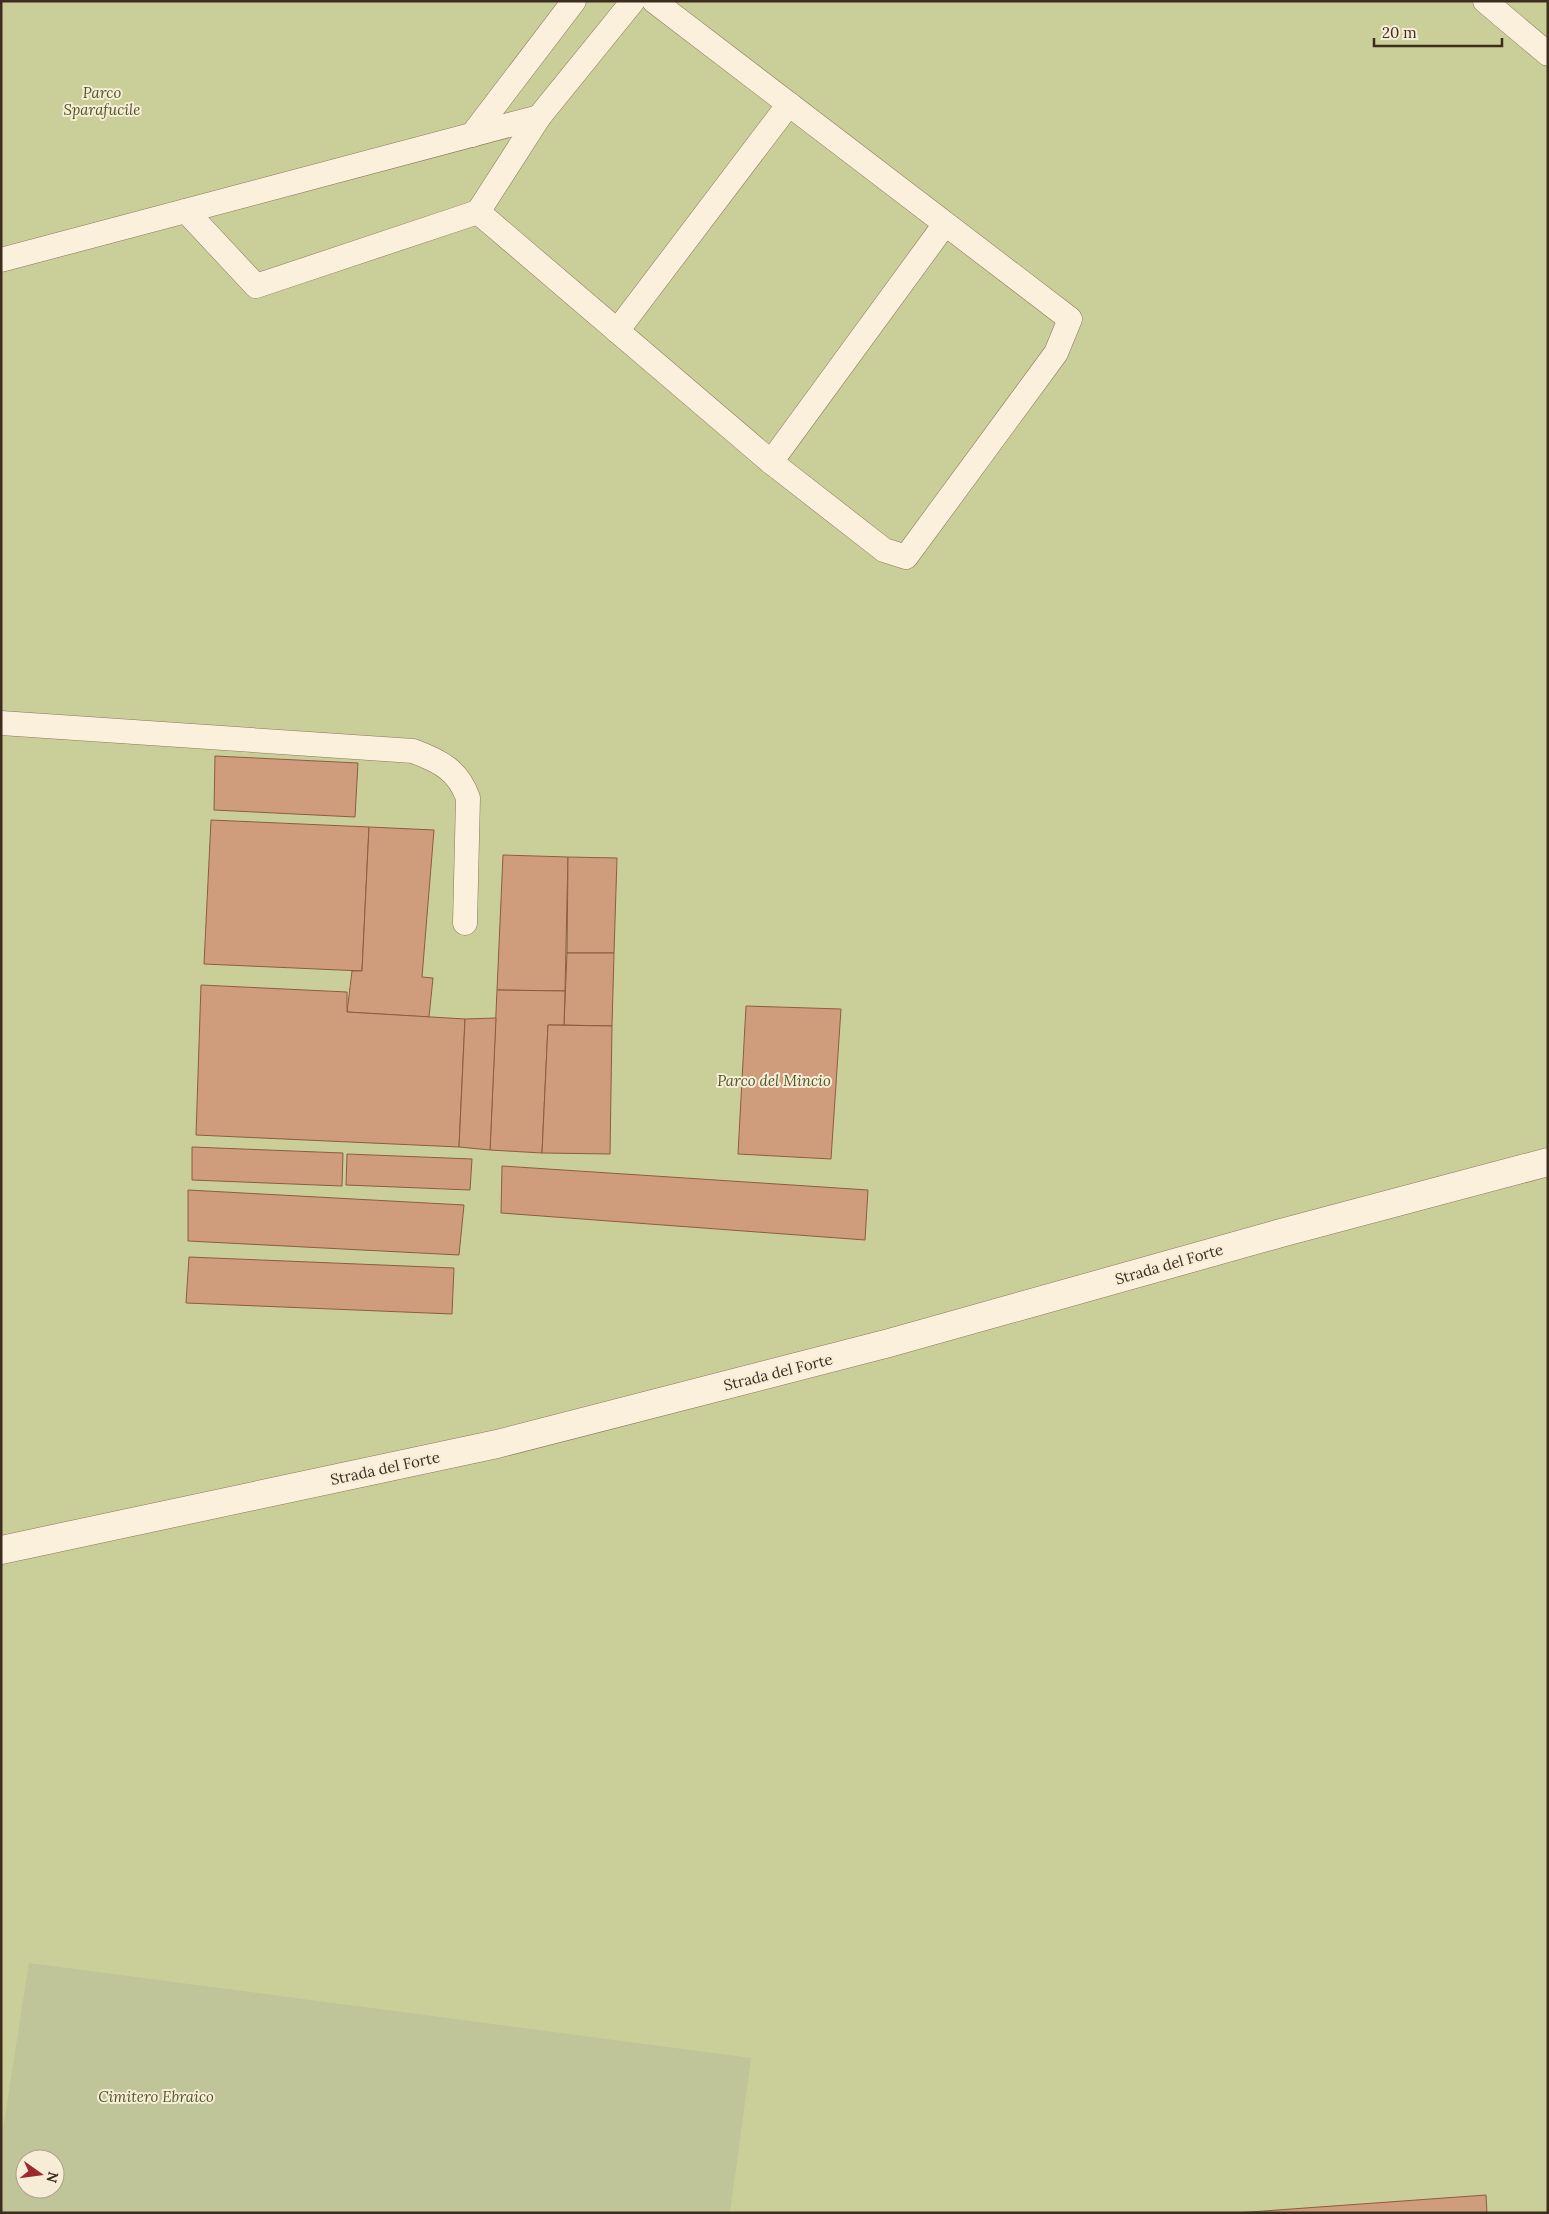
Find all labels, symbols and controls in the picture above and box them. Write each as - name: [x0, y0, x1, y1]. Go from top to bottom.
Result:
- scale bar: [1374, 15, 1502, 47]
- text: 20 m: [1382, 23, 1417, 42]
- park label: Parco Sparafucile: [63, 83, 141, 119]
- park label: Parco del Mincio: [717, 1071, 831, 1090]
- street label: Strada del Forte: [1113, 1240, 1225, 1288]
- street label: Strada del Forte: [722, 1349, 834, 1395]
- street label: Strada del Forte: [329, 1447, 441, 1489]
- park label: Cimitero Ebraico: [98, 2087, 214, 2106]
- north arrow: [15, 2149, 65, 2199]
- text: N: [43, 2170, 63, 2185]

